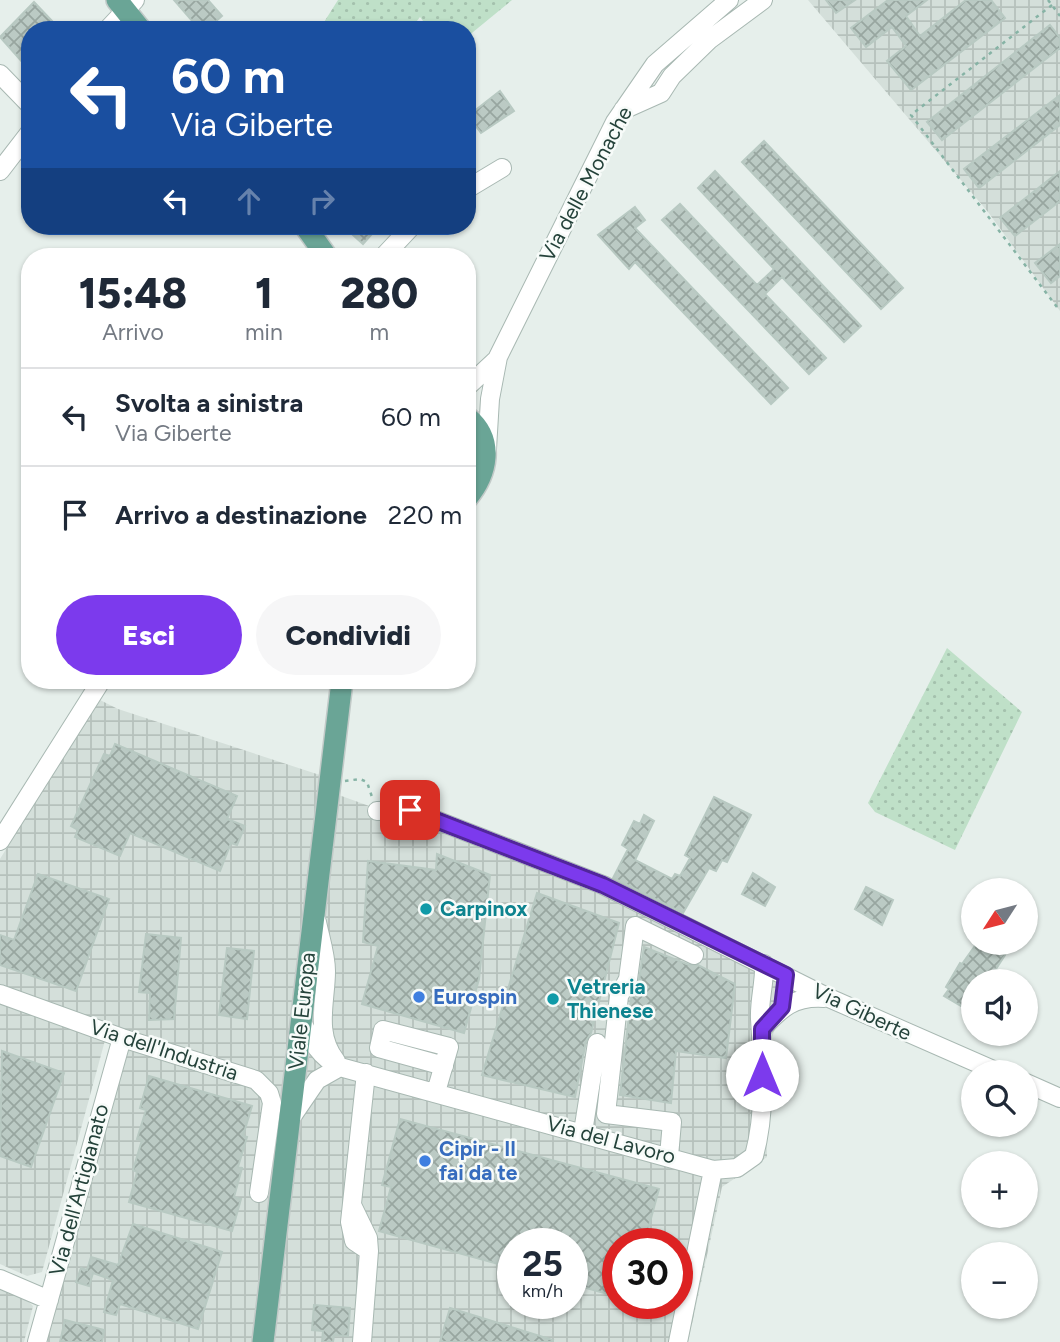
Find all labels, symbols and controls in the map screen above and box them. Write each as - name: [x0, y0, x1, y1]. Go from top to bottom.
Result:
- text: 60 m: [171, 46, 286, 105]
- icon: left: [56, 49, 147, 140]
- street label: Via delle Monache: [534, 102, 637, 266]
- text: Via Giberte: [171, 106, 333, 144]
- icon: left: [157, 182, 195, 220]
- icon: ahead: [230, 182, 268, 220]
- icon: right: [303, 182, 341, 220]
- text: 15:48: [79, 268, 187, 319]
- text: 1: [255, 268, 273, 319]
- text: 280: [340, 268, 418, 319]
- text: Arrivo: [102, 318, 164, 346]
- text: min: [245, 318, 283, 346]
- text: m: [370, 318, 389, 346]
- text: Svolta a sinistra: [115, 387, 303, 419]
- icon: left: [56, 398, 94, 436]
- text: 60 m: [381, 401, 441, 433]
- text: Via Giberte: [115, 419, 232, 447]
- icon: arrive: [56, 496, 94, 534]
- text: Arrivo a destinazione: [115, 499, 367, 531]
- text: 220 m: [388, 499, 462, 531]
- button: Esci: [56, 595, 242, 675]
- button: Condividi: [256, 595, 441, 675]
- pin: [380, 780, 440, 840]
- icon: arrive: [391, 791, 429, 829]
- north arrow: [961, 878, 1038, 956]
- map controls: [961, 878, 1038, 1319]
- place label: Carpinox: [440, 896, 528, 921]
- marker: Carpinox: [418, 901, 434, 917]
- street label: Viale Europa: [283, 951, 320, 1071]
- button: sound: [961, 969, 1038, 1046]
- place label: Vetreria Thienese: [567, 974, 654, 1023]
- street label: Via Giberte: [809, 978, 916, 1045]
- place label: Eurospin: [433, 984, 517, 1009]
- marker: Eurospin: [411, 989, 427, 1005]
- marker: Vetreria Thienese: [545, 991, 561, 1007]
- street label: Via dell'Industria: [87, 1014, 241, 1085]
- position arrow: [725, 1038, 799, 1112]
- button: search: [961, 1060, 1038, 1137]
- street label: Via dell'Artigianato: [44, 1101, 114, 1279]
- street label: Via del Lavoro: [544, 1110, 678, 1169]
- place label: Cipir - Il fai da te: [439, 1136, 518, 1185]
- button: +: [961, 1151, 1038, 1228]
- marker: Cipir - Il fai da te: [417, 1153, 433, 1169]
- speed limit sign: 30: [602, 1228, 693, 1319]
- button: −: [961, 1242, 1038, 1319]
- text: 25: [522, 1243, 563, 1285]
- text: km/h: [522, 1280, 563, 1302]

